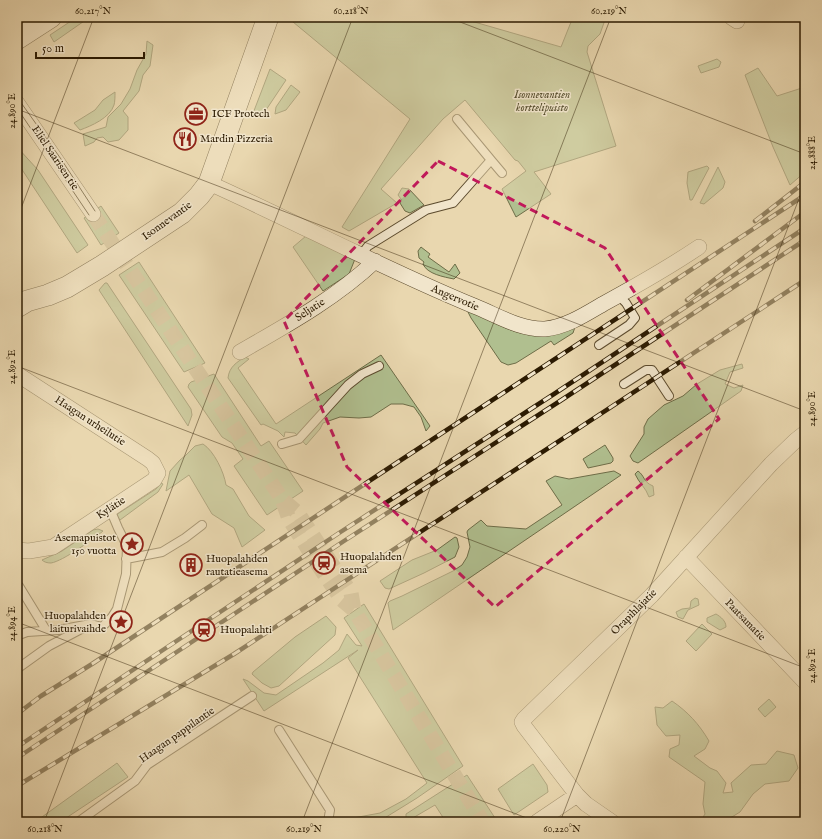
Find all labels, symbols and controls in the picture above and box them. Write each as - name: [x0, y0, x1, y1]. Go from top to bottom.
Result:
- text: 60.217°N: [75, 5, 111, 18]
- text: 60.218°N: [333, 5, 369, 18]
- text: 60.219°N: [591, 5, 627, 18]
- scale bar: [36, 34, 144, 60]
- text: 50 m: [42, 41, 64, 56]
- park label: Isonnevantien korttelipuisto: [513, 88, 570, 115]
- text: 24.890°E: [6, 93, 19, 129]
- office icon: ICF Protech: [183, 101, 209, 127]
- place label: ICF Protech: [212, 107, 270, 121]
- street label: Eliel Saarisen tie: [28, 123, 82, 193]
- restaurant icon: Mardin Pizzeria: [172, 126, 198, 152]
- place label: Mardin Pizzeria: [200, 132, 273, 146]
- text: 24.888°E: [806, 136, 819, 170]
- street label: Isonnevantie: [139, 198, 195, 244]
- street label: Angervotie: [428, 281, 481, 314]
- street label: Seljatie: [292, 295, 328, 325]
- text: 24.892°E: [6, 349, 19, 385]
- text: 24.890°E: [806, 391, 819, 427]
- street label: Haagan urheilutie: [52, 393, 128, 449]
- street label: Kylätie: [94, 493, 128, 523]
- place label: Asemapuistot 150 vuotta: [54, 531, 116, 558]
- place icon: Asemapuistot 150 vuotta: [119, 531, 145, 557]
- station icon: Huopalahden asema: [311, 550, 337, 576]
- place label: Huopalahden asema: [340, 550, 402, 577]
- building icon: Huopalahden rautatieasema: [178, 552, 204, 578]
- place label: Huopalahden rautatieasema: [206, 552, 268, 579]
- street label: Orapihlajatie: [608, 586, 660, 638]
- street label: Paatsamatie: [721, 596, 769, 644]
- text: 24.894°E: [6, 606, 19, 642]
- place label: Huopalahden laiturivaihde: [44, 609, 106, 636]
- place icon: Huopalahden laiturivaihde: [108, 609, 134, 635]
- station icon: Huopalahti: [191, 617, 217, 643]
- place label: Huopalahti: [220, 623, 272, 637]
- text: 24.892°E: [806, 648, 819, 684]
- street label: Haagan pappilantie: [137, 704, 217, 766]
- text: 60.218°N: [27, 823, 63, 836]
- text: 60.219°N: [286, 823, 322, 836]
- text: 60.220°N: [543, 823, 581, 836]

